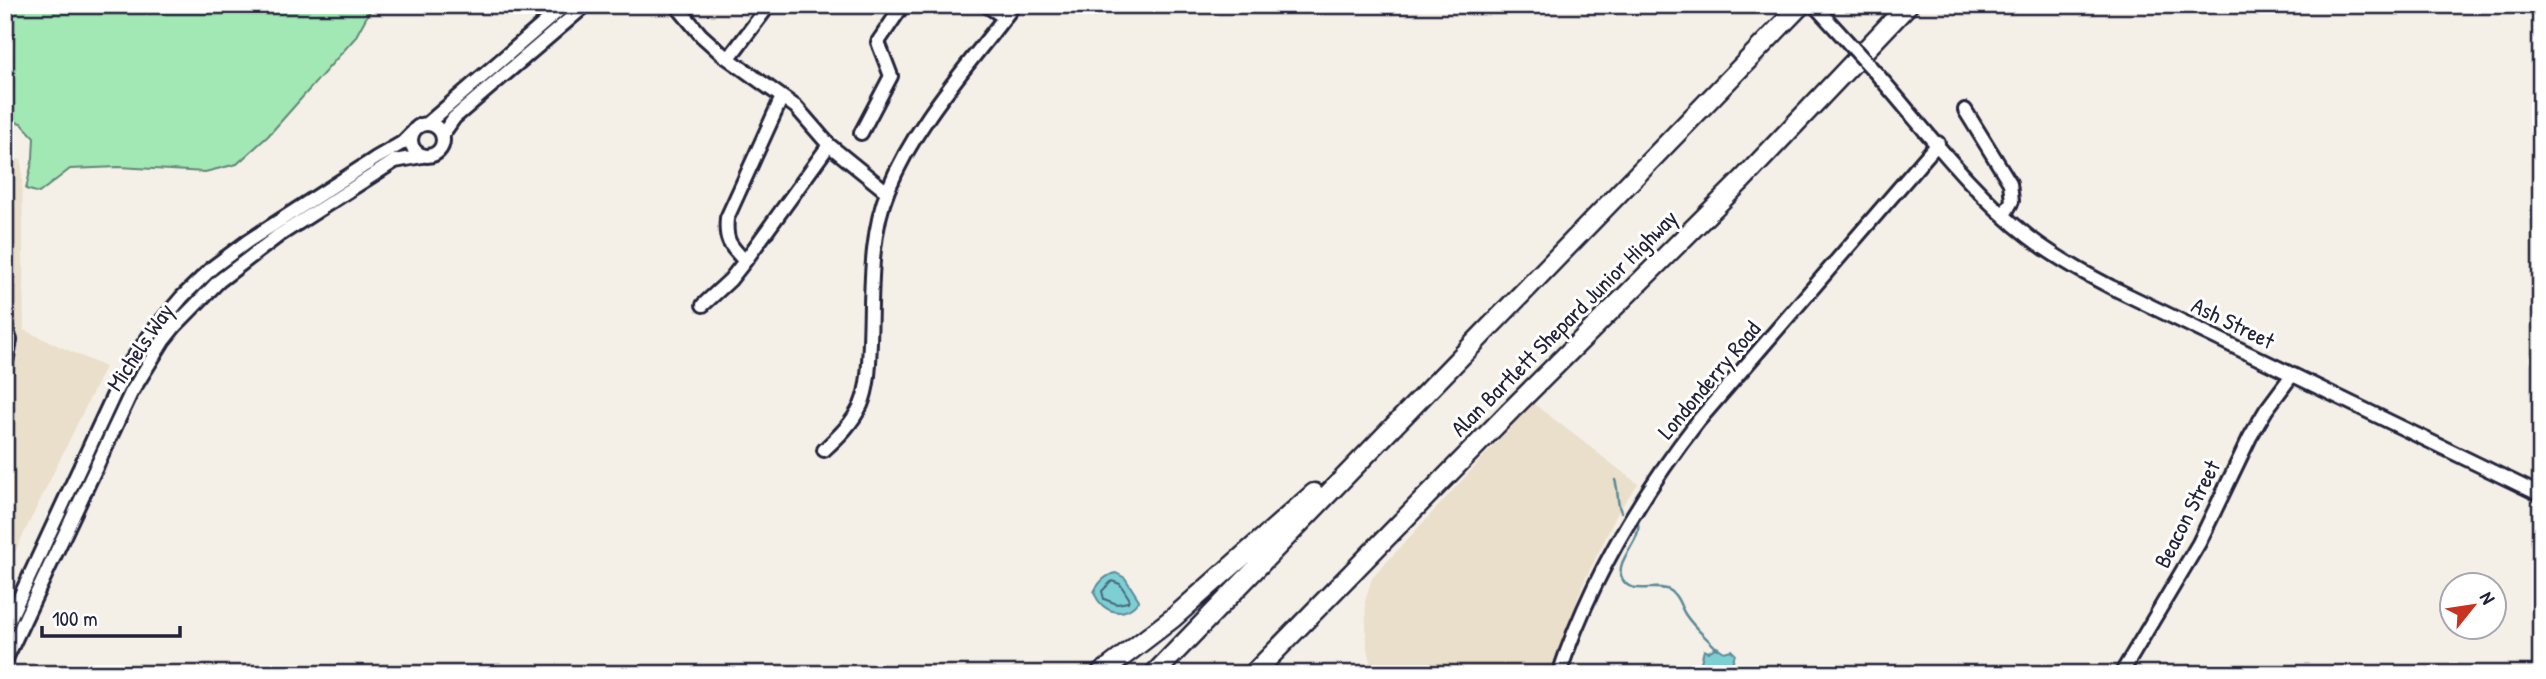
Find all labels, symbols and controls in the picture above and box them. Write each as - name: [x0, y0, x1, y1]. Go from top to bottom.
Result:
- street label: Alan Bartlett Shepard Junior Highway: [1443, 202, 1684, 443]
- street label: Ash Street: [2187, 289, 2281, 356]
- street label: Michels Way: [99, 296, 180, 397]
- street label: Londonderry Road: [1650, 314, 1767, 445]
- street label: Beacon Street: [2146, 454, 2227, 573]
- north arrow: [2438, 570, 2508, 640]
- text: N: [2474, 587, 2502, 608]
- scale bar: [42, 595, 180, 639]
- text: 100 m: [52, 604, 98, 633]

